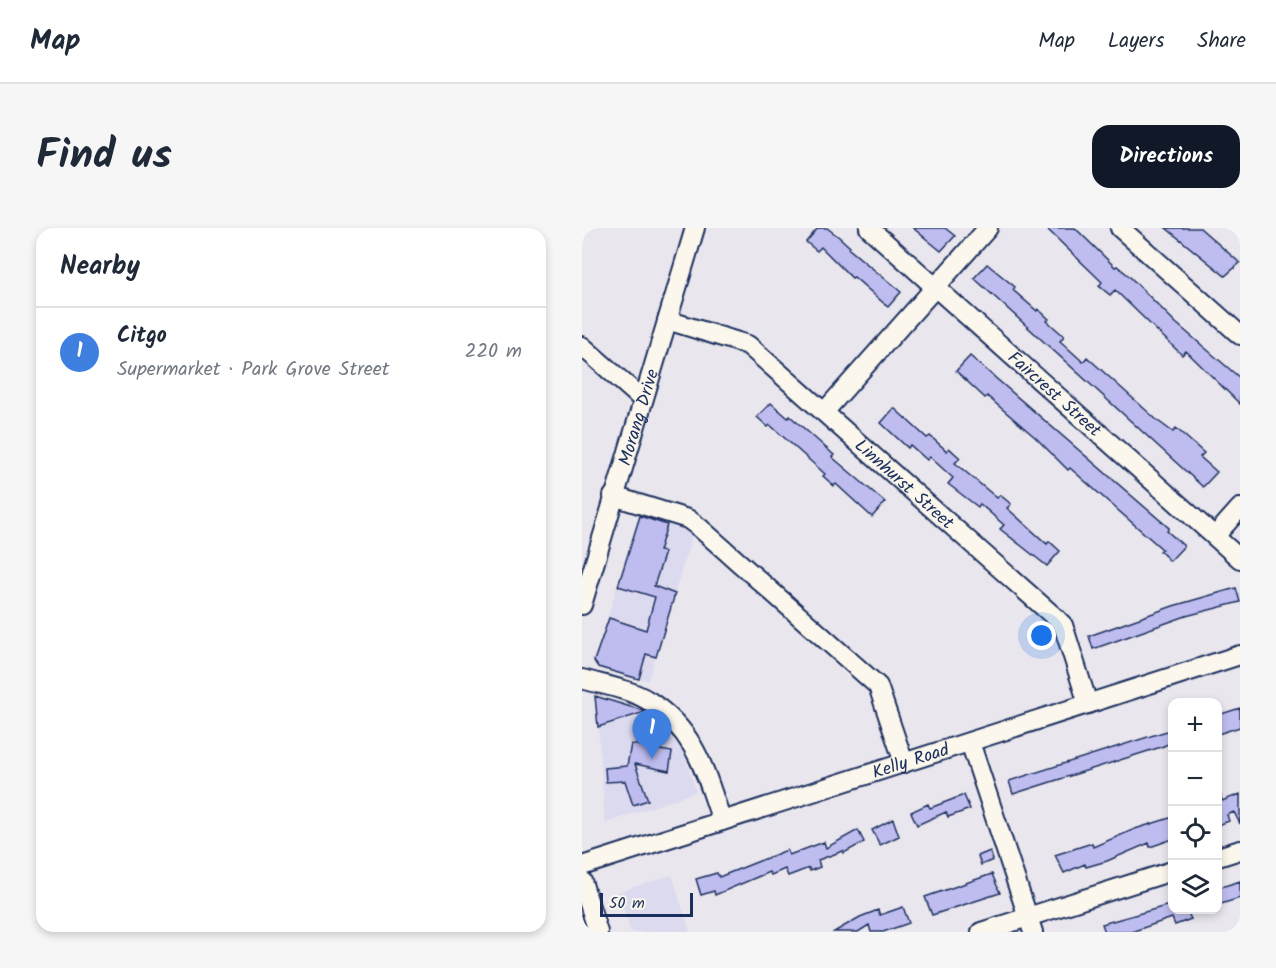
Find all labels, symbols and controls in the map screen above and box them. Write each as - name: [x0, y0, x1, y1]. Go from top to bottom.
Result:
- text: Map: [30, 19, 81, 64]
- text: Map: [1038, 25, 1075, 58]
- text: Layers: [1108, 25, 1164, 58]
- text: Share: [1197, 25, 1246, 58]
- text: Find us: [36, 123, 172, 190]
- button: Directions: [1092, 125, 1240, 188]
- text: Nearby: [60, 246, 140, 288]
- text: Citgo: [117, 319, 167, 354]
- text: 1: [76, 336, 83, 368]
- text: 220 m: [465, 336, 522, 368]
- street label: Faircrest Street: [1000, 345, 1108, 446]
- text: Supermarket · Park Grove Street: [117, 354, 390, 386]
- street label: Morang Drive: [611, 366, 668, 470]
- street label: Linnhurst Street: [847, 433, 961, 538]
- your location: [1027, 621, 1056, 650]
- map controls: [1168, 698, 1222, 914]
- button: +: [1168, 698, 1222, 752]
- pin: 1: [632, 710, 672, 759]
- street label: Kelly Road: [869, 736, 954, 788]
- button: −: [1168, 752, 1222, 806]
- button: locate: [1168, 806, 1222, 860]
- button: layers: [1168, 860, 1222, 914]
- scale bar: [600, 890, 693, 918]
- text: 50 m: [609, 891, 645, 916]

